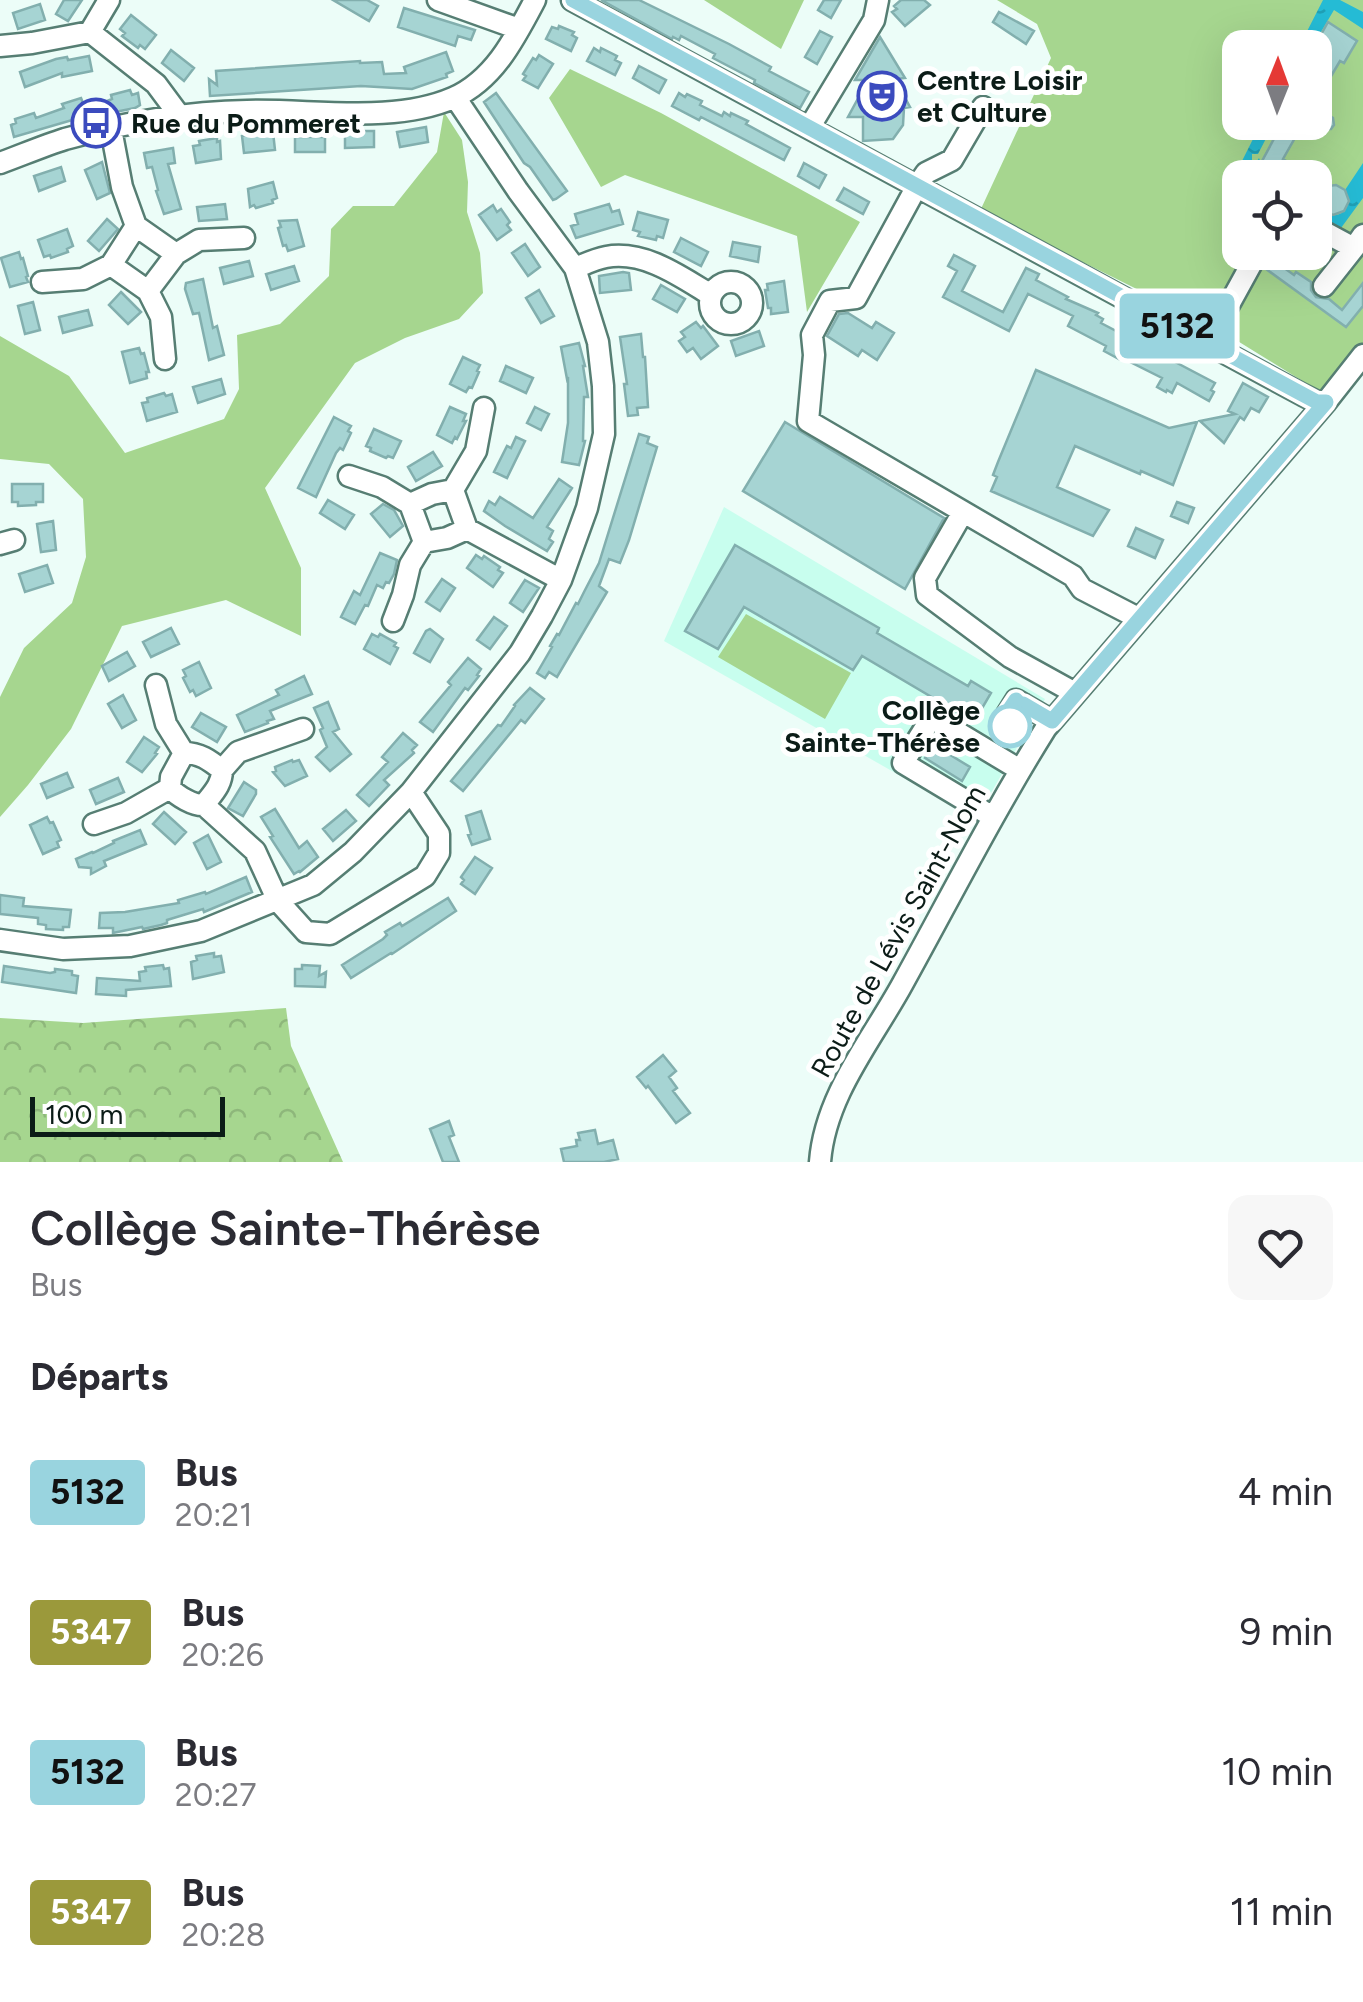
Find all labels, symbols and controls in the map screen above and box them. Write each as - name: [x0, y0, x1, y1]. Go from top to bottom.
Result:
- north arrow: [1222, 30, 1332, 140]
- map controls: [1222, 30, 1332, 270]
- place label: Centre Loisir et Culture: [917, 63, 1083, 129]
- theatre icon: Centre Loisir et Culture: [856, 70, 908, 122]
- bus stop icon: Rue du Pommeret: [70, 97, 122, 149]
- place label: Rue du Pommeret: [131, 106, 361, 140]
- button: locate: [1222, 160, 1332, 270]
- line badge: 5132: [1107, 294, 1247, 358]
- text: 5132: [1140, 305, 1214, 347]
- place label: Collège Sainte-Thérèse: [784, 693, 980, 759]
- marker: Collège Sainte-Thérèse: [989, 705, 1031, 747]
- street label: Route de Lévis Saint-Nom: [803, 779, 993, 1083]
- scale bar: [30, 1092, 225, 1136]
- text: 100 m: [45, 1097, 123, 1131]
- button: heart: [1228, 1195, 1333, 1300]
- text: Collège Sainte-Thérèse: [30, 1199, 541, 1257]
- text: Bus: [30, 1266, 82, 1304]
- text: Départs: [30, 1354, 168, 1400]
- text: Bus: [175, 1450, 237, 1496]
- text: 4 min: [1238, 1469, 1333, 1515]
- text: 5132: [50, 1471, 125, 1513]
- text: 20:21: [175, 1496, 252, 1534]
- text: Bus: [181, 1590, 244, 1636]
- text: 9 min: [1240, 1609, 1333, 1655]
- text: 5347: [50, 1611, 131, 1653]
- text: 20:26: [181, 1636, 264, 1674]
- text: Bus: [175, 1730, 237, 1776]
- text: 10 min: [1221, 1749, 1333, 1795]
- text: 5132: [50, 1751, 125, 1793]
- text: 20:27: [175, 1776, 256, 1814]
- text: Bus: [181, 1870, 244, 1916]
- text: 11 min: [1230, 1889, 1333, 1935]
- text: 5347: [50, 1891, 131, 1933]
- text: 20:28: [181, 1916, 265, 1954]

